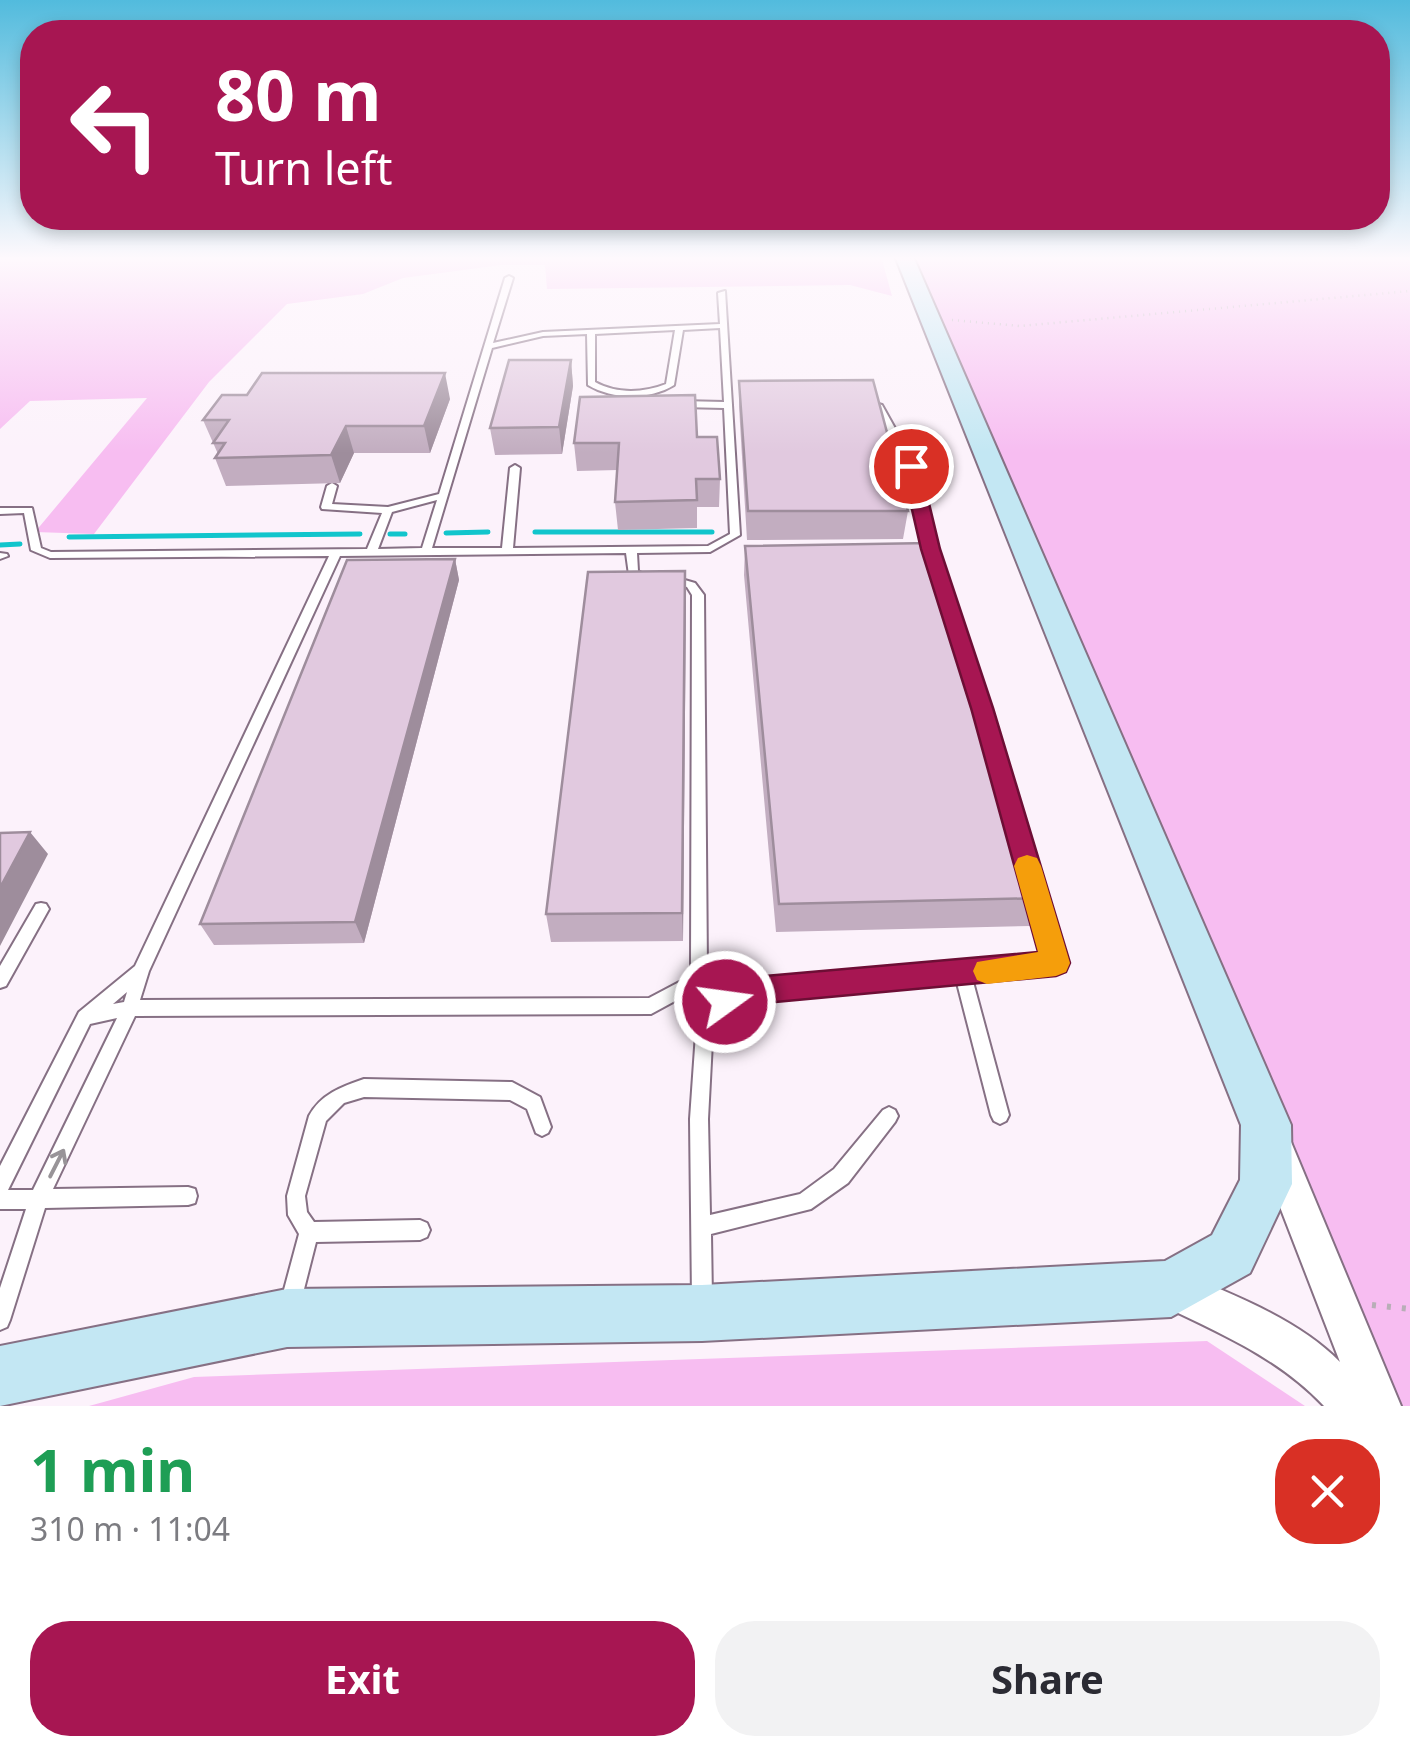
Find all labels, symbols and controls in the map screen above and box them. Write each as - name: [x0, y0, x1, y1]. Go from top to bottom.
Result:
- text: 80 m: [215, 46, 382, 142]
- icon: left: [50, 60, 180, 190]
- text: Turn left: [215, 137, 392, 198]
- pin: [869, 424, 954, 509]
- icon: arrive: [884, 439, 939, 494]
- position arrow: [673, 950, 777, 1054]
- one-way arrow: [48, 1148, 67, 1178]
- text: 1 min: [30, 1428, 195, 1510]
- button: close: [1275, 1439, 1380, 1544]
- text: 310 m · 11:04: [30, 1507, 230, 1550]
- button: Exit: [30, 1621, 695, 1736]
- button: Share: [715, 1621, 1380, 1736]

